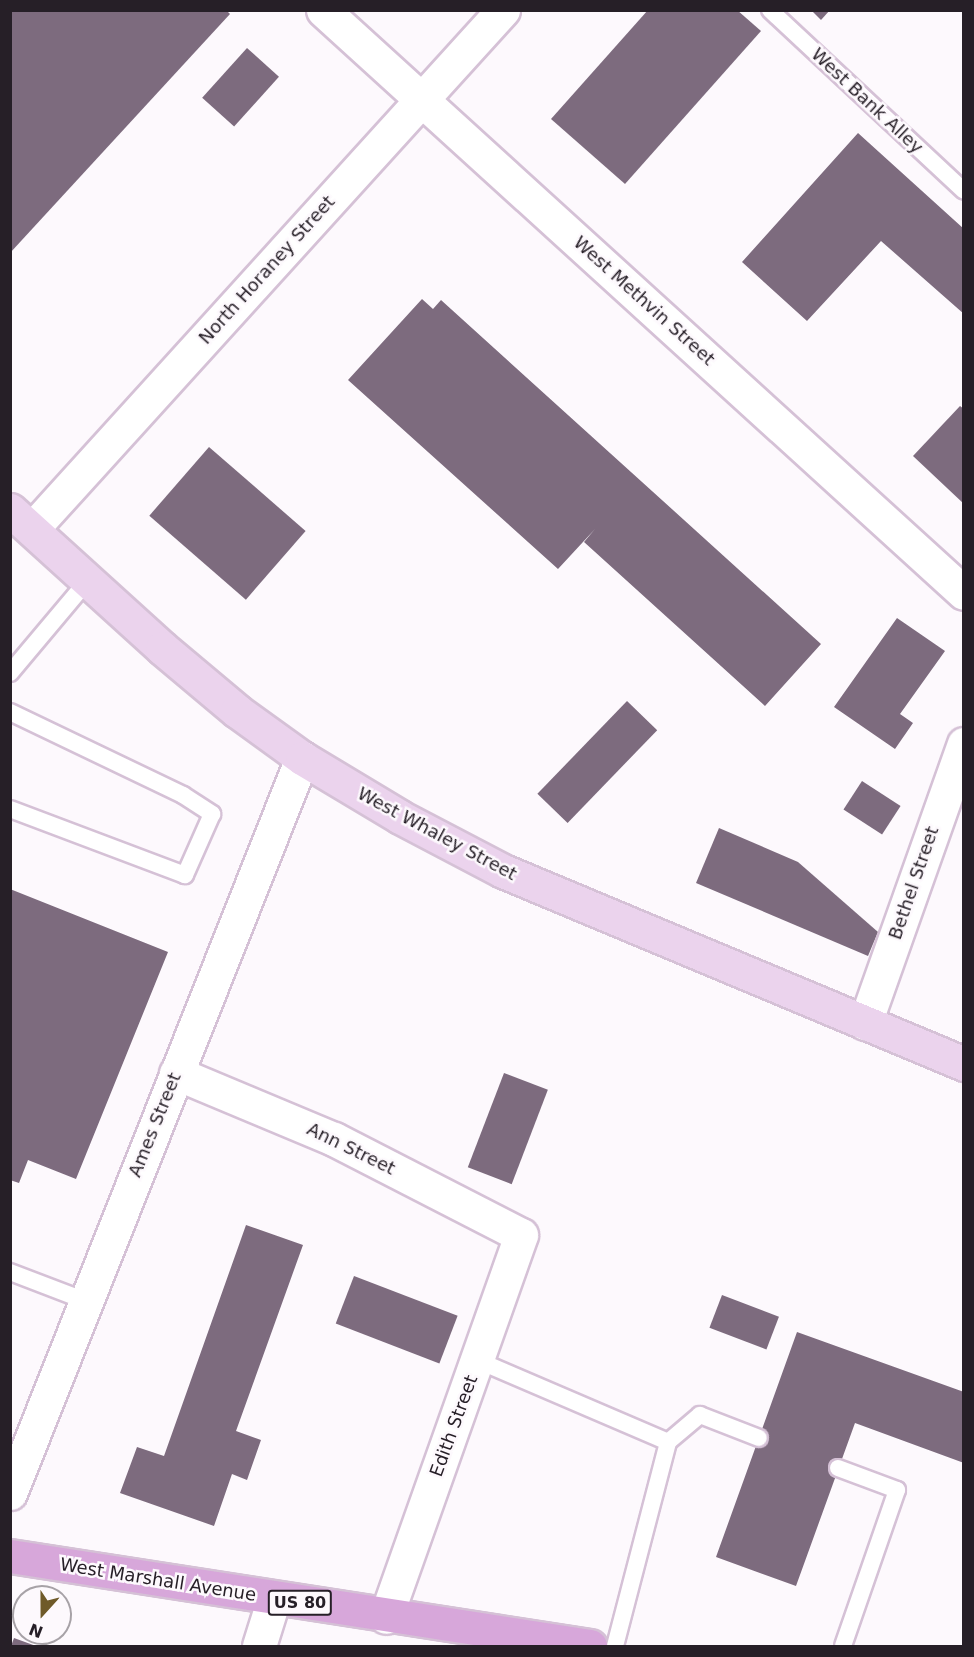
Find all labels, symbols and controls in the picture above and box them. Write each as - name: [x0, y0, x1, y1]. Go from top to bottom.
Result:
- street label: West Bank Alley: [807, 44, 927, 158]
- street label: North Horaney Street: [195, 191, 339, 349]
- street label: West Methvin Street: [569, 232, 719, 370]
- street label: West Whaley Street: [354, 783, 520, 885]
- street label: Bethel Street: [885, 824, 943, 942]
- street label: Ames Street: [124, 1070, 186, 1180]
- street label: Ann Street: [303, 1118, 399, 1180]
- street label: Edith Street: [426, 1372, 482, 1480]
- street label: West Marshall Avenue: [58, 1554, 258, 1606]
- north arrow: [12, 1585, 72, 1645]
- road number: US 80: [267, 1590, 333, 1616]
- text: N: [26, 1619, 46, 1642]

